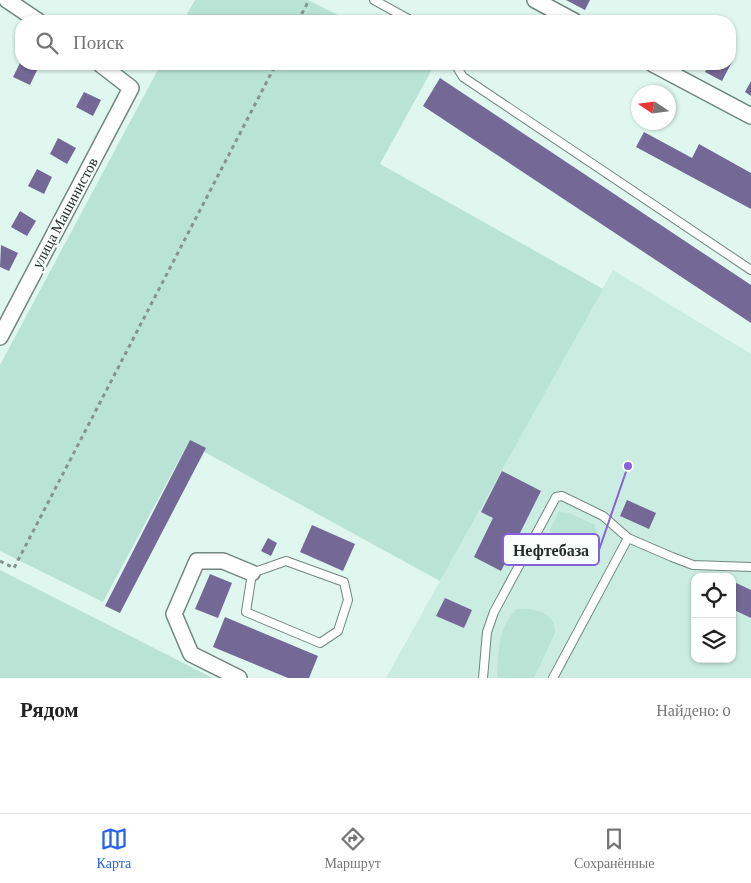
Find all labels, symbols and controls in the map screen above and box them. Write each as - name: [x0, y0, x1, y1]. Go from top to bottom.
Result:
- search box: [15, 15, 736, 70]
- icon: search: [33, 29, 61, 57]
- text: Поиск: [73, 32, 124, 53]
- north arrow: [631, 85, 676, 130]
- street label: улица Машинистов: [29, 155, 101, 271]
- callout: Нефтебаза: [503, 534, 599, 565]
- text: Нефтебаза: [513, 542, 589, 560]
- map controls: [691, 573, 736, 663]
- button: locate: [691, 573, 736, 618]
- button: layers: [691, 618, 736, 663]
- text: Рядом: [20, 698, 79, 722]
- text: Найдено: 0: [656, 702, 731, 719]
- tab: Карта: [97, 825, 131, 872]
- tab: Маршрут: [324, 825, 381, 872]
- tab: Сохранённые: [574, 825, 654, 872]

